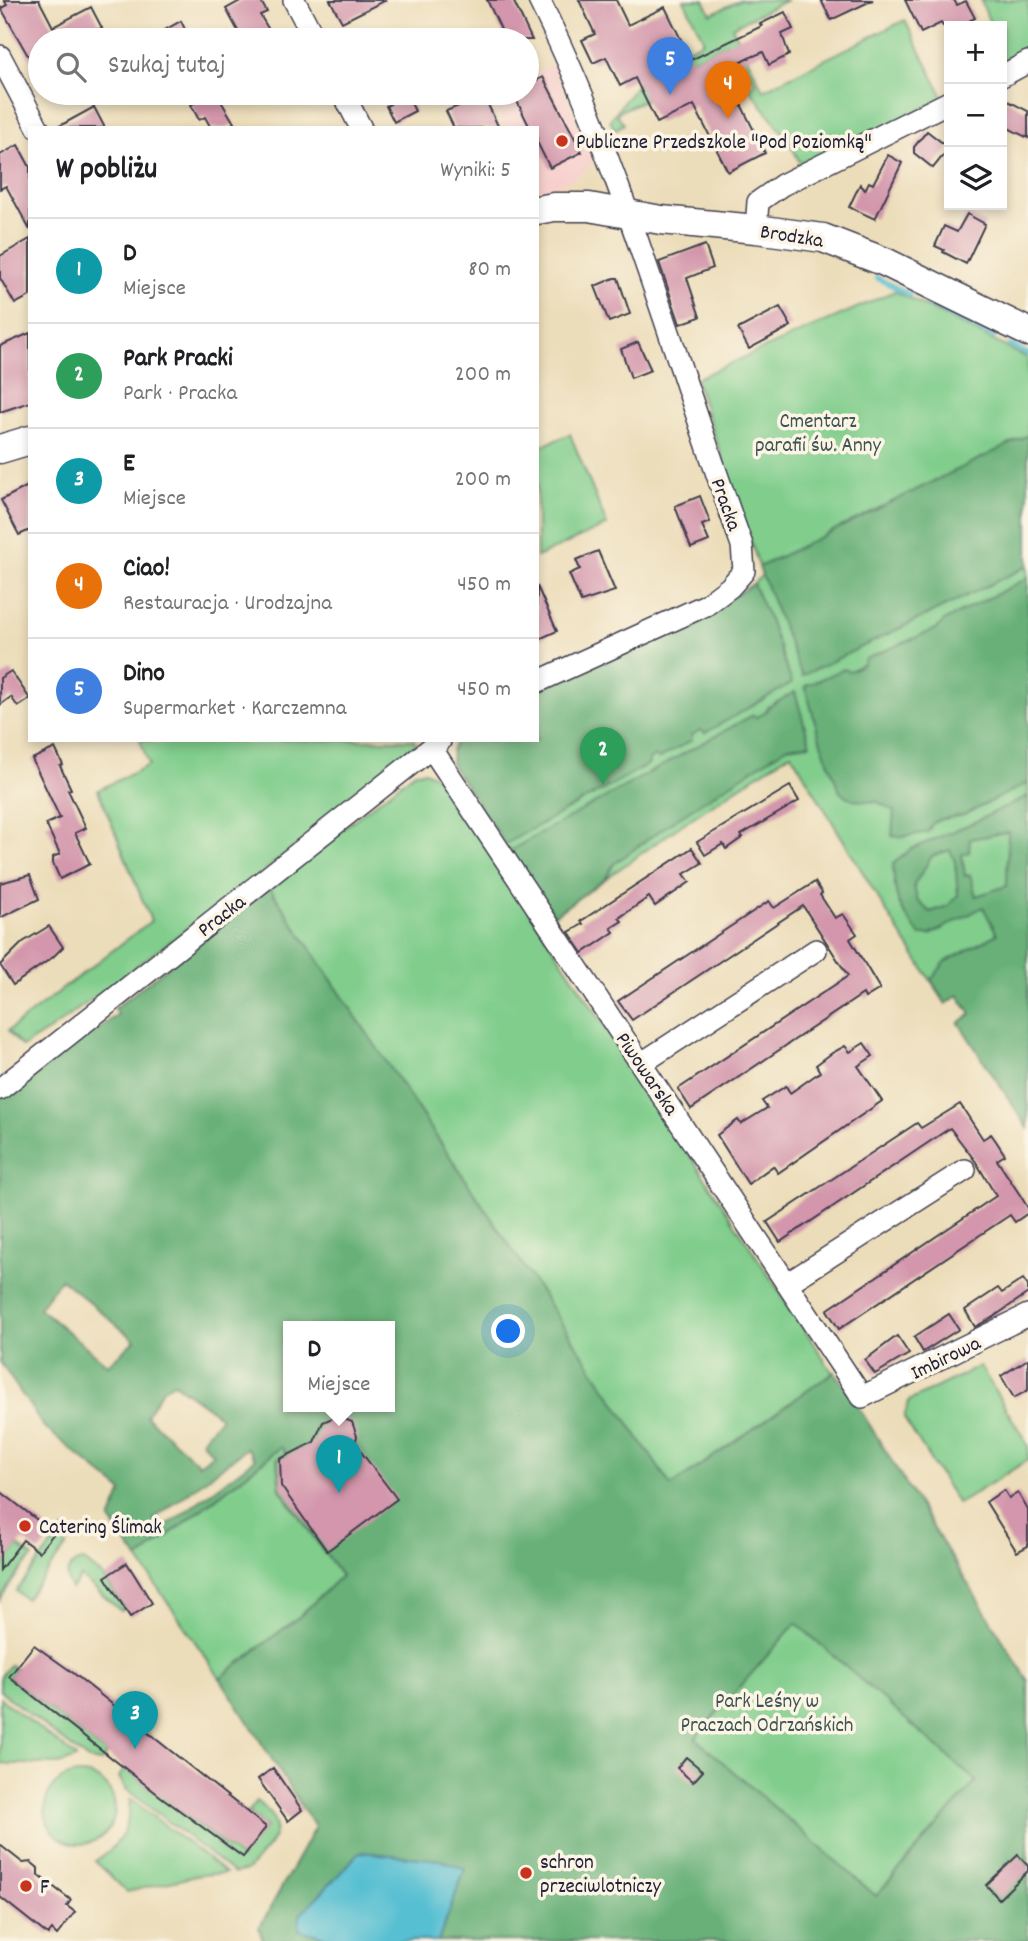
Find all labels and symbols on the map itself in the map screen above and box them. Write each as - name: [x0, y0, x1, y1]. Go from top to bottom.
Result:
- pin: 5: [647, 37, 693, 95]
- pin: 4: [705, 61, 751, 119]
- place label: Publiczne Przedszkole "Pod Poziomką": [576, 129, 872, 159]
- marker: Publiczne Przedszkole "Pod Poziomką": [554, 133, 570, 149]
- street label: Brodzka: [758, 218, 826, 258]
- park label: Cmentarz parafii św. Anny: [755, 408, 881, 462]
- street label: Pracka: [701, 474, 748, 537]
- pin: 2: [580, 727, 626, 785]
- street label: Pracka: [192, 888, 254, 946]
- street label: Piwowarska: [607, 1027, 685, 1123]
- your location: [491, 1314, 525, 1348]
- street label: Imbirowa: [906, 1329, 987, 1389]
- pin: 1: [316, 1435, 362, 1493]
- place label: Catering Ślimak: [39, 1514, 162, 1544]
- marker: Catering Ślimak: [17, 1518, 33, 1534]
- park label: Park Leśny w Praczach Odrzańskich: [681, 1688, 853, 1742]
- pin: 3: [112, 1691, 158, 1749]
- place label: schron przeciwlotniczy: [540, 1849, 662, 1903]
- marker: schron przeciwlotniczy: [518, 1865, 534, 1881]
- place label: F: [40, 1874, 50, 1904]
- marker: F: [18, 1878, 34, 1894]

